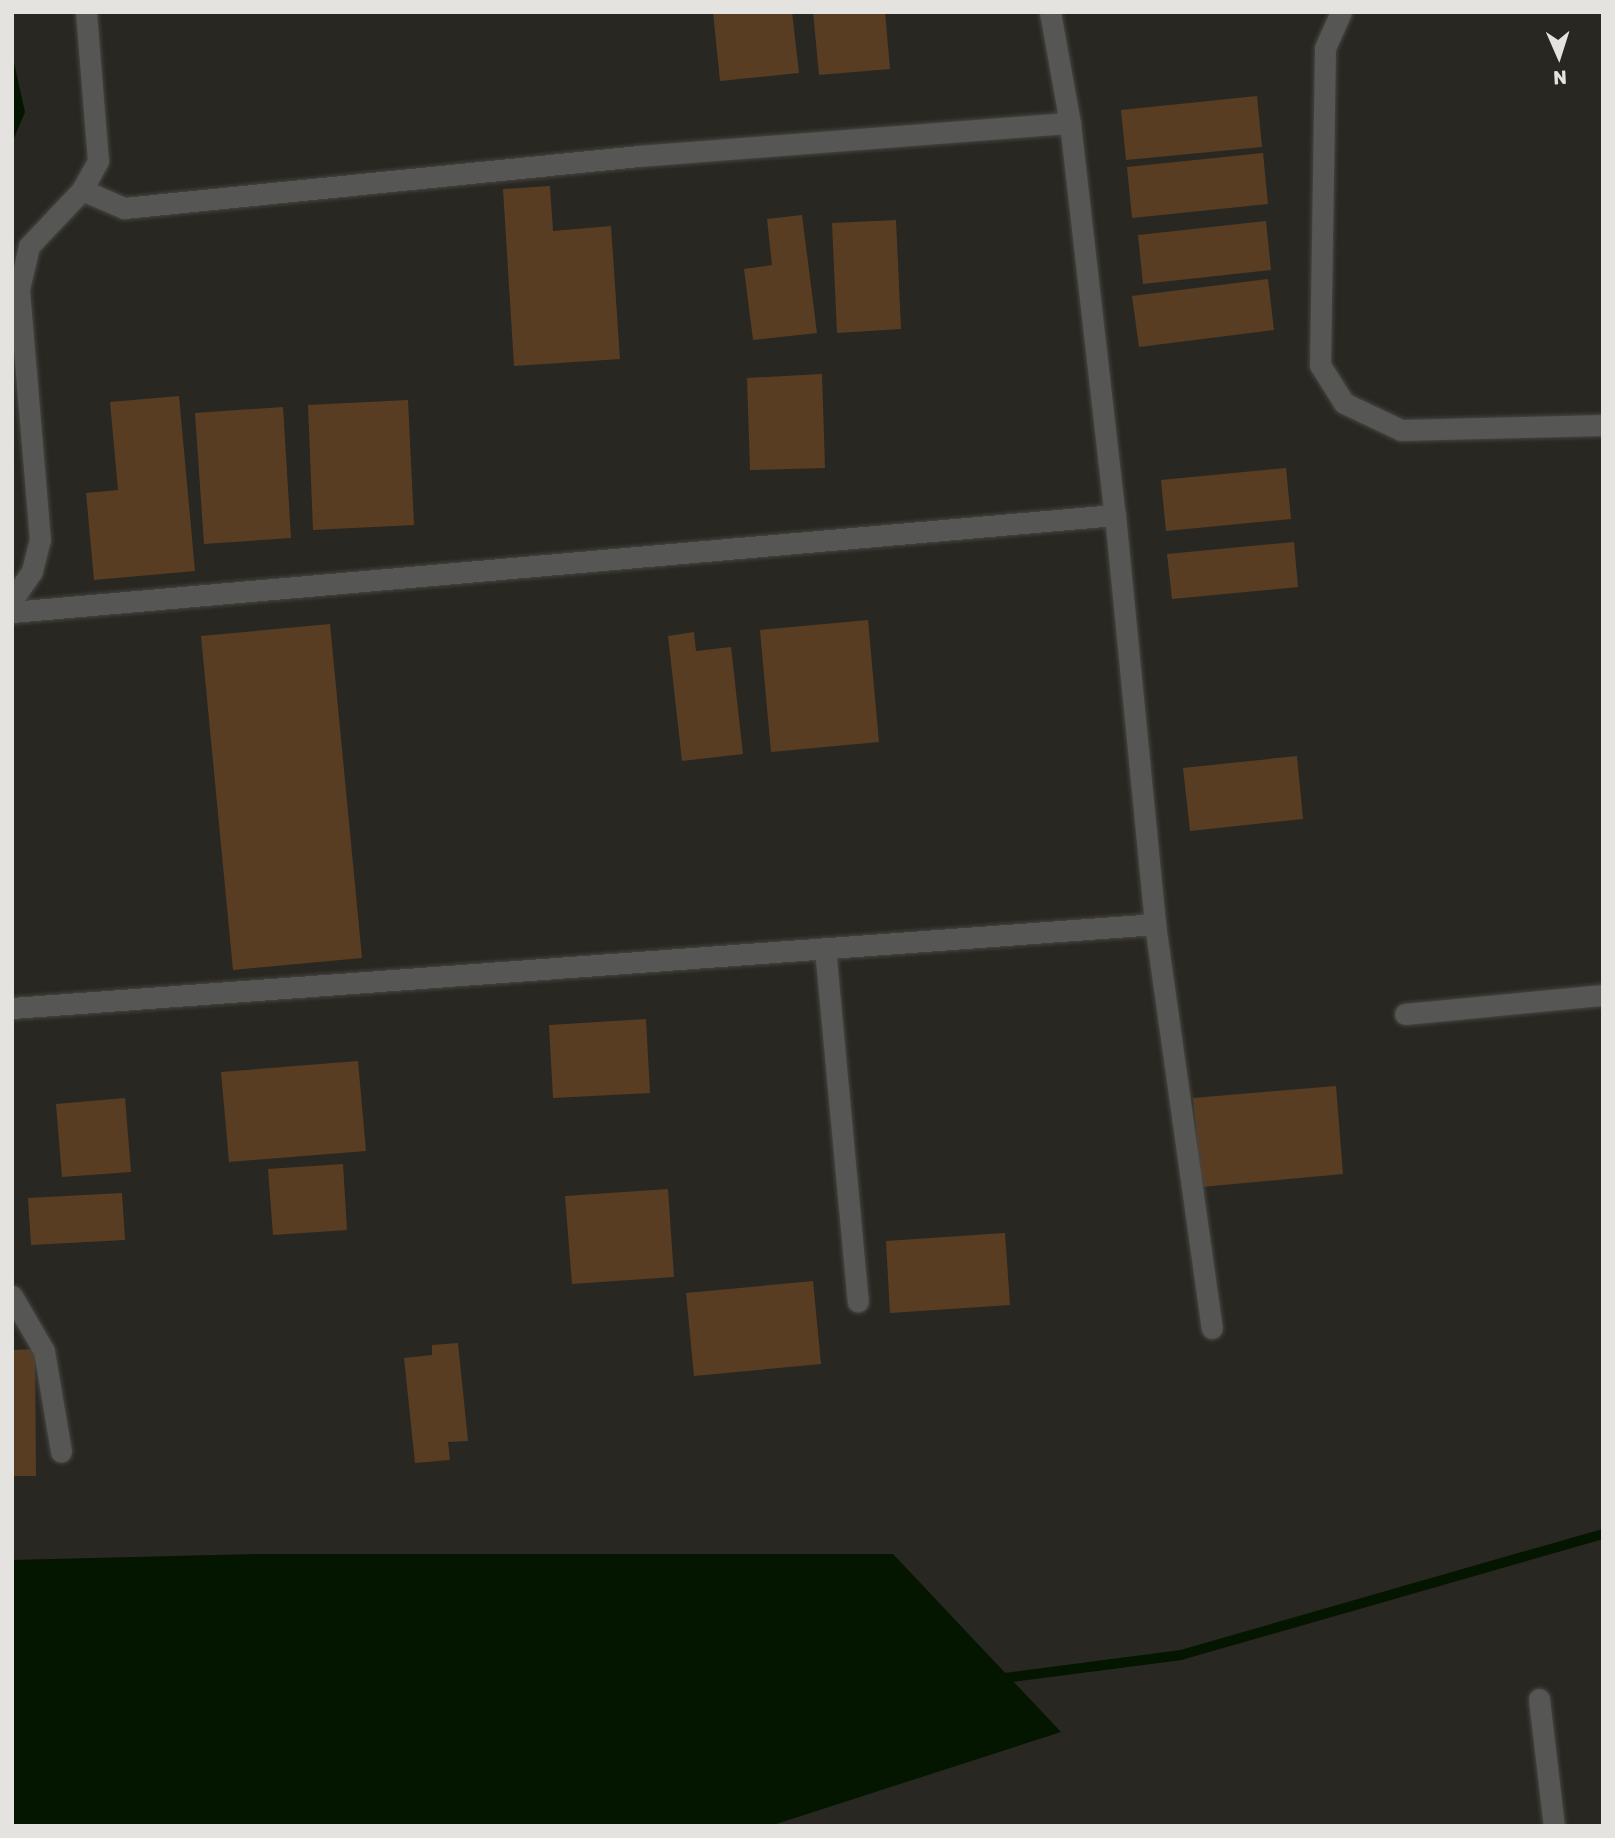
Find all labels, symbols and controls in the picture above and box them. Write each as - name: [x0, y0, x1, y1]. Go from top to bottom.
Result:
- north arrow: [1524, 21, 1594, 91]
- text: N: [1553, 66, 1568, 89]

